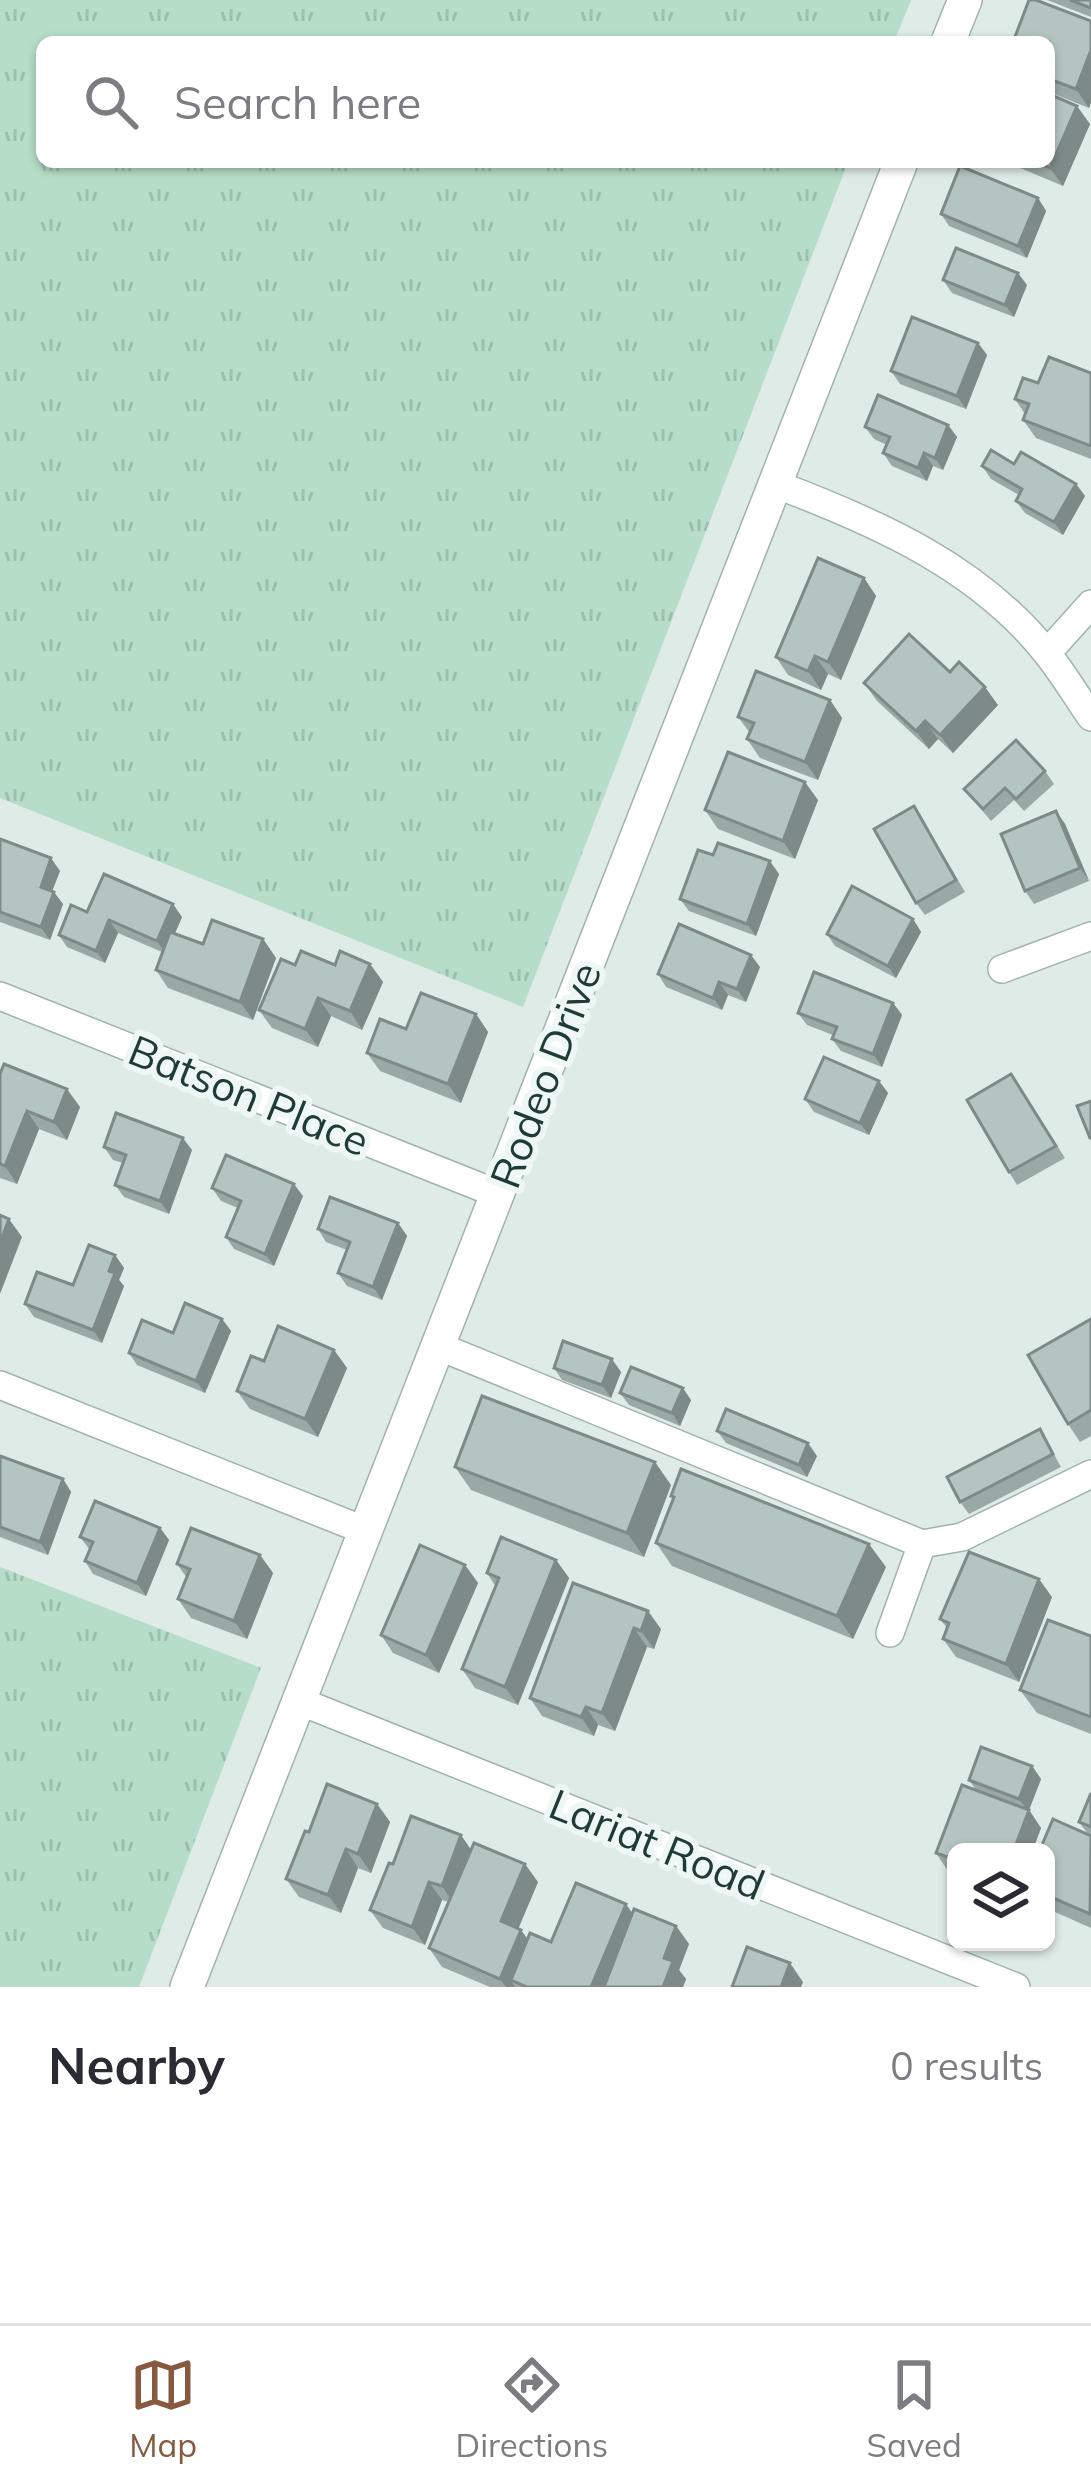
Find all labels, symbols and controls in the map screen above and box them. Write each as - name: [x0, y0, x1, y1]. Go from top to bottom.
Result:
- search box: [36, 36, 1055, 168]
- icon: search: [78, 69, 144, 135]
- text: Search here: [174, 74, 421, 130]
- street label: Rodeo Drive: [478, 955, 612, 1195]
- street label: Batson Place: [121, 1023, 377, 1167]
- street label: Lariat Road: [542, 1777, 772, 1911]
- map controls: [947, 1843, 1055, 1951]
- button: layers: [947, 1843, 1055, 1951]
- text: Nearby: [48, 2033, 225, 2097]
- text: 0 results: [890, 2041, 1043, 2090]
- tab: Map: [129, 2352, 197, 2465]
- tab: Directions: [456, 2352, 608, 2465]
- tab: Saved: [867, 2352, 962, 2465]

